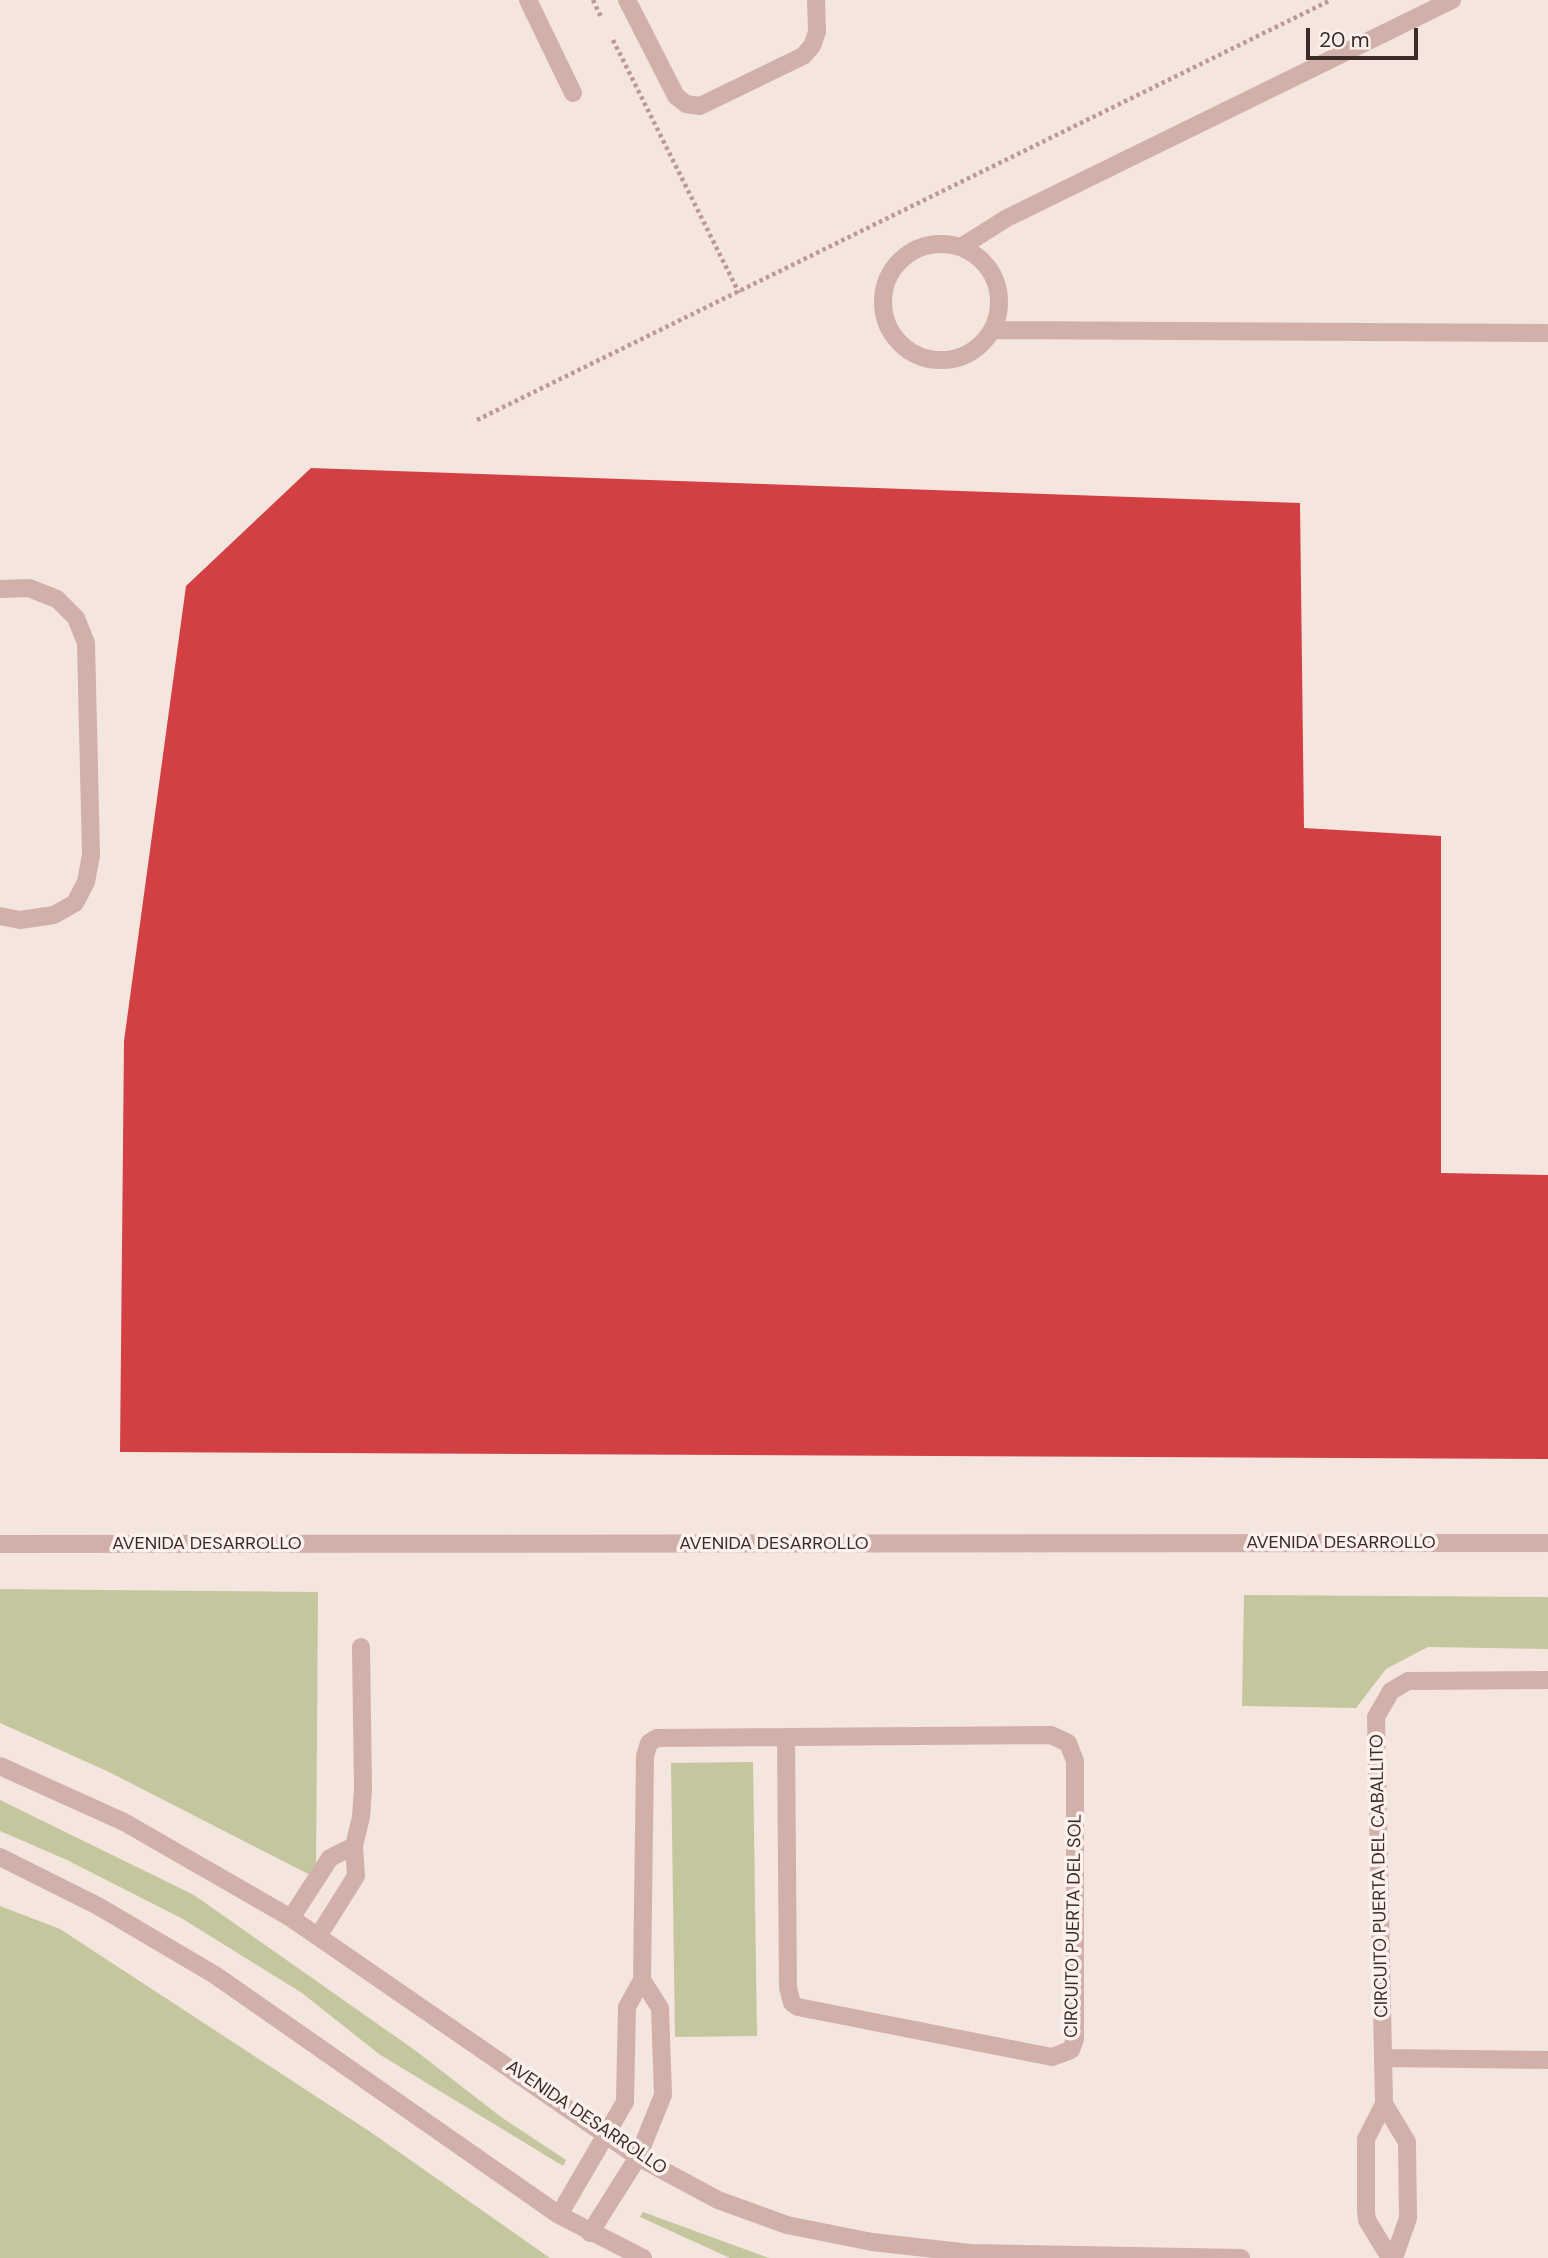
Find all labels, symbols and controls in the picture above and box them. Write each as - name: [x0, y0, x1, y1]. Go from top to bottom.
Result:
- scale bar: [1310, 14, 1422, 58]
- text: 20 m: [1319, 26, 1370, 54]
- street label: AVENIDA DESARROLLO: [1246, 1532, 1436, 1554]
- street label: AVENIDA DESARROLLO: [112, 1533, 302, 1555]
- street label: AVENIDA DESARROLLO: [679, 1533, 869, 1555]
- street label: CIRCUITO PUERTA DEL CABALLITO: [1367, 1734, 1393, 2018]
- street label: CIRCUITO PUERTA DEL SOL: [1061, 1814, 1087, 2038]
- street label: AVENIDA DESARROLLO: [501, 2056, 671, 2180]

